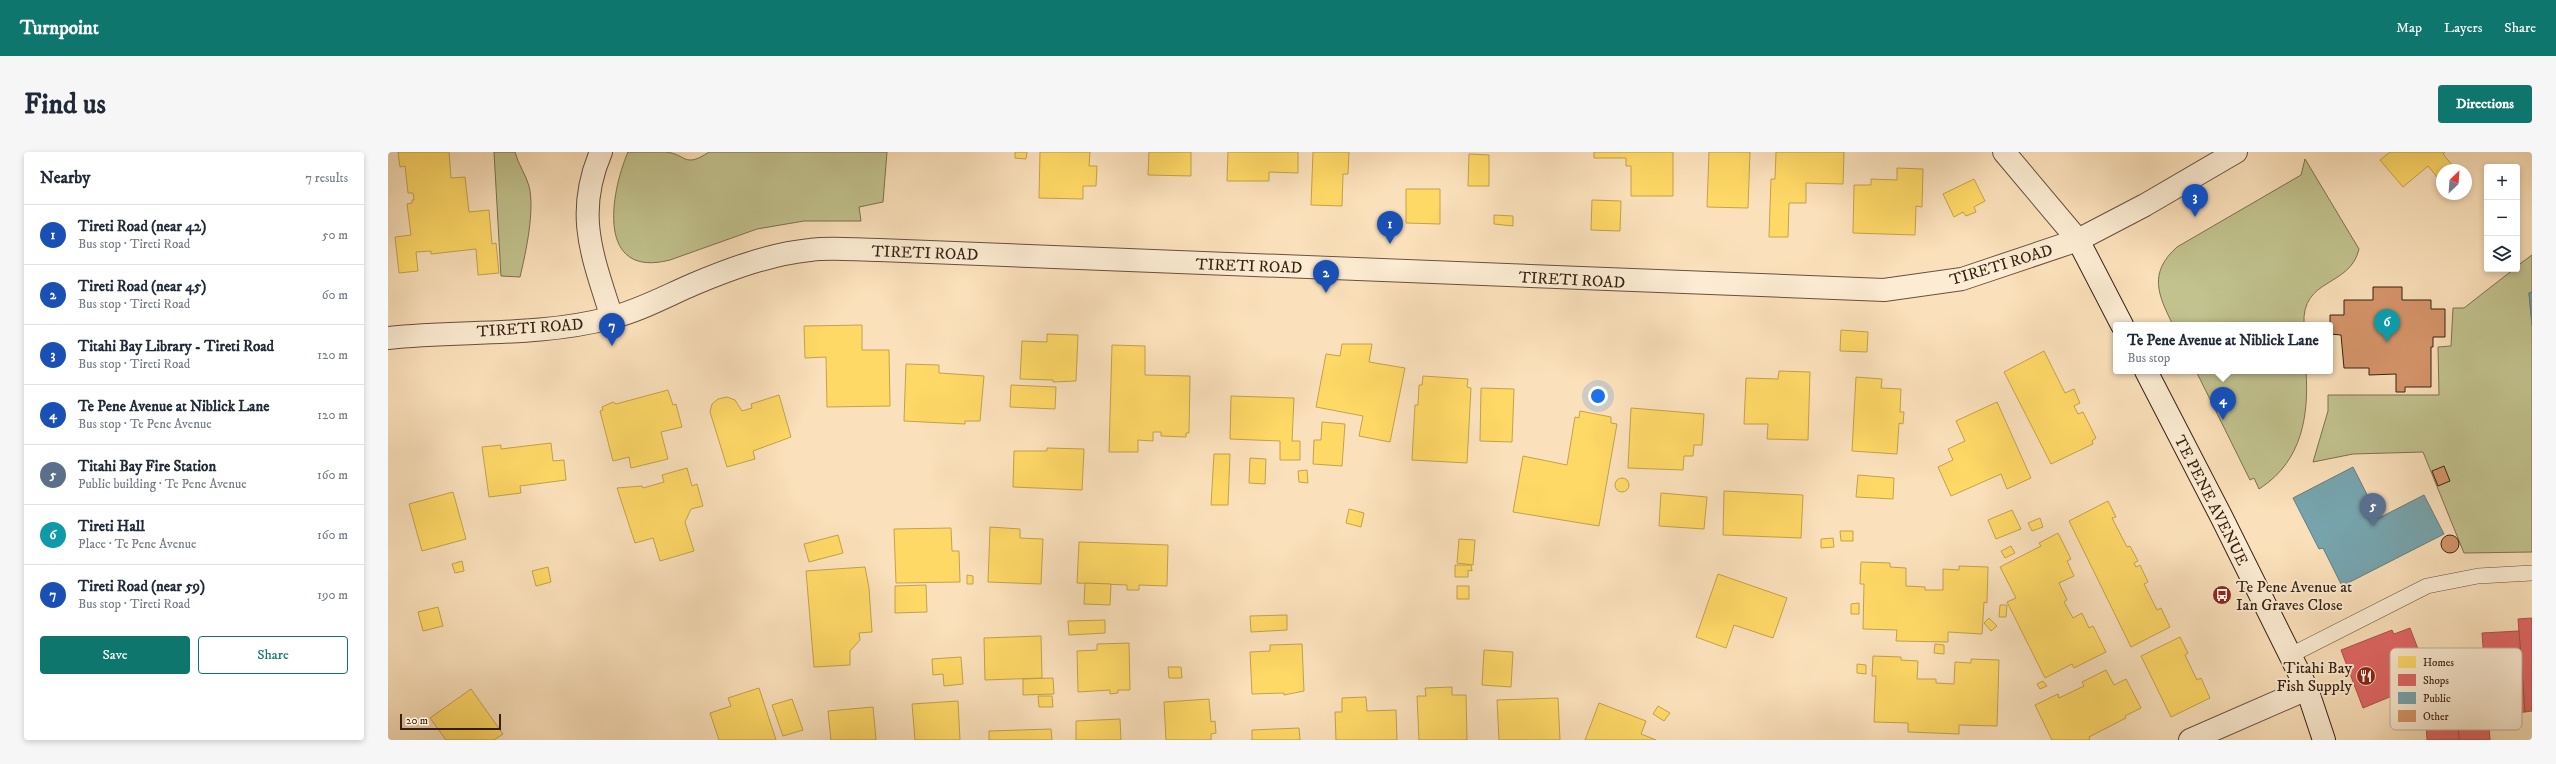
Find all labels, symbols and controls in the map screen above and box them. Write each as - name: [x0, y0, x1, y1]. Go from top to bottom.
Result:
- text: Turnpoint: [20, 17, 99, 40]
- text: Map: [2396, 19, 2422, 37]
- text: Layers: [2444, 19, 2482, 37]
- text: Share: [2504, 19, 2536, 37]
- button: Directions: [2438, 85, 2532, 123]
- text: Find us: [24, 87, 106, 122]
- north arrow: [2436, 164, 2472, 200]
- map controls: [2484, 164, 2520, 272]
- button: +: [2484, 164, 2520, 200]
- text: Nearby: [40, 167, 90, 189]
- text: 7 results: [305, 170, 348, 186]
- pin: 3: [2182, 184, 2208, 217]
- button: −: [2484, 200, 2520, 236]
- pin: 1: [1377, 211, 1403, 244]
- text: Tireti Road (near 42): [78, 217, 206, 236]
- text: 1: [51, 227, 55, 243]
- text: 50 m: [322, 227, 348, 243]
- text: Bus stop · Tireti Road: [78, 236, 190, 252]
- button: layers: [2484, 236, 2520, 272]
- street label: TIRETI ROAD: [1947, 240, 2055, 290]
- street label: TIRETI ROAD: [871, 241, 979, 265]
- street label: TIRETI ROAD: [1195, 254, 1303, 278]
- pin: 2: [1313, 260, 1339, 293]
- street label: TIRETI ROAD: [1518, 267, 1626, 293]
- text: Tireti Road (near 45): [78, 277, 206, 296]
- text: 2: [50, 287, 56, 303]
- text: 60 m: [322, 287, 348, 303]
- text: Bus stop · Tireti Road: [78, 296, 190, 312]
- pin: 6: [2374, 309, 2400, 342]
- pin: 7: [599, 313, 625, 346]
- street label: TIRETI ROAD: [476, 314, 584, 342]
- popup: [2113, 322, 2333, 374]
- text: Te Pene Avenue at Niblick Lane: [2127, 331, 2319, 350]
- text: Titahi Bay Library - Tireti Road: [78, 337, 274, 356]
- text: 3: [51, 347, 55, 363]
- text: 120 m: [317, 347, 348, 363]
- text: Bus stop: [2127, 350, 2170, 366]
- text: Bus stop · Tireti Road: [78, 356, 190, 372]
- your location: [1588, 386, 1608, 406]
- pin: 4: [2210, 387, 2236, 420]
- text: Te Pene Avenue at Niblick Lane: [78, 397, 269, 416]
- text: 4: [49, 407, 57, 423]
- text: 120 m: [317, 407, 348, 423]
- text: Bus stop · Te Pene Avenue: [78, 416, 212, 432]
- street label: TE PENE AVENUE: [2170, 432, 2253, 569]
- text: Titahi Bay Fire Station: [78, 457, 216, 476]
- text: 5: [50, 467, 56, 483]
- text: 160 m: [317, 467, 348, 483]
- text: Public building · Te Pene Avenue: [78, 476, 247, 492]
- pin: 5: [2360, 493, 2386, 526]
- text: Tireti Hall: [78, 517, 145, 536]
- text: 6: [50, 527, 56, 543]
- text: 160 m: [317, 527, 348, 543]
- text: Place · Te Pene Avenue: [78, 536, 196, 552]
- text: Tireti Road (near 59): [78, 577, 205, 596]
- place label: Te Pene Avenue at Ian Graves Close: [2236, 577, 2352, 615]
- bus stop icon: Te Pene Avenue at Ian Graves Close: [2211, 584, 2233, 606]
- text: 7: [50, 587, 56, 603]
- text: 190 m: [317, 587, 348, 603]
- text: Bus stop · Tireti Road: [78, 596, 190, 612]
- button: Save: [40, 636, 190, 674]
- button: Share: [198, 636, 348, 674]
- legend: [2390, 648, 2522, 730]
- text: Homes: [2423, 656, 2454, 670]
- place label: Titahi Bay Fish Supply: [2277, 658, 2352, 696]
- restaurant icon: Titahi Bay Fish Supply: [2355, 665, 2377, 687]
- text: Shops: [2423, 674, 2449, 688]
- text: Public: [2423, 692, 2451, 706]
- text: Other: [2423, 710, 2450, 724]
- scale bar: [400, 712, 501, 731]
- text: 20 m: [406, 714, 428, 728]

